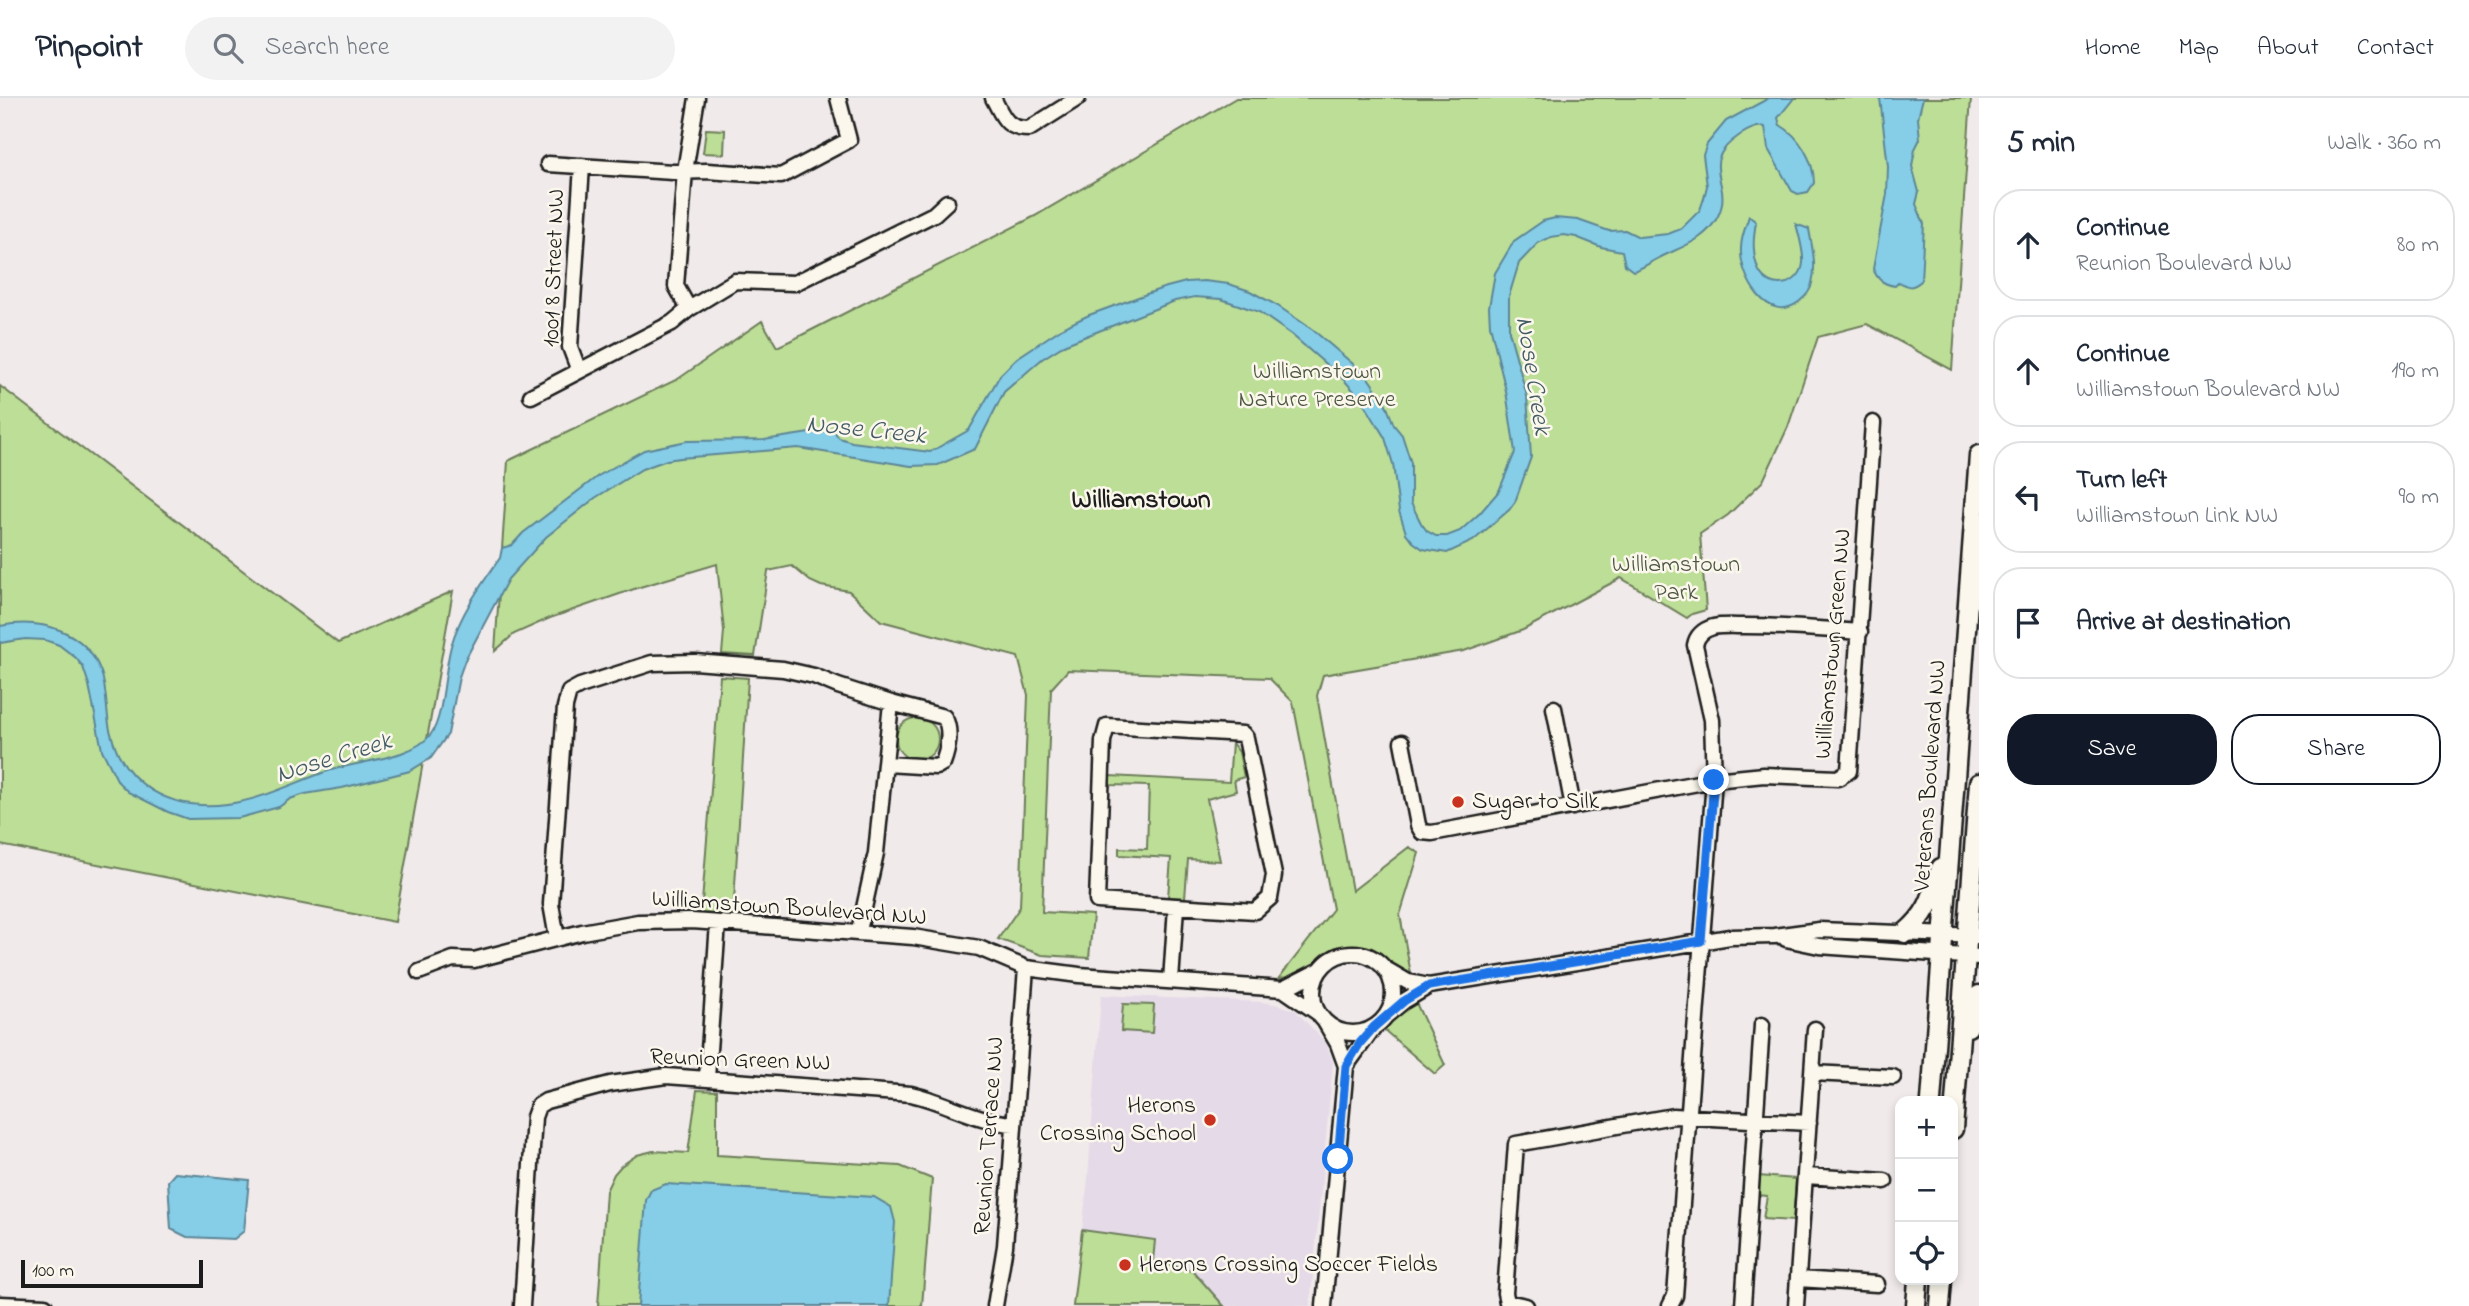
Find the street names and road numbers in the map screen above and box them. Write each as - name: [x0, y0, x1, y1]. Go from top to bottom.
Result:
- street label: 1001 8 Street NW: [535, 188, 575, 348]
- street label: Williamstown Green NW: [1806, 527, 1862, 761]
- street label: Veterans Boulevard NW: [1905, 659, 1957, 894]
- street label: Williamstown Boulevard NW: [650, 882, 928, 936]
- street label: Reunion Terrace NW: [966, 1036, 1014, 1236]
- street label: Reunion Green NW: [649, 1040, 831, 1082]

